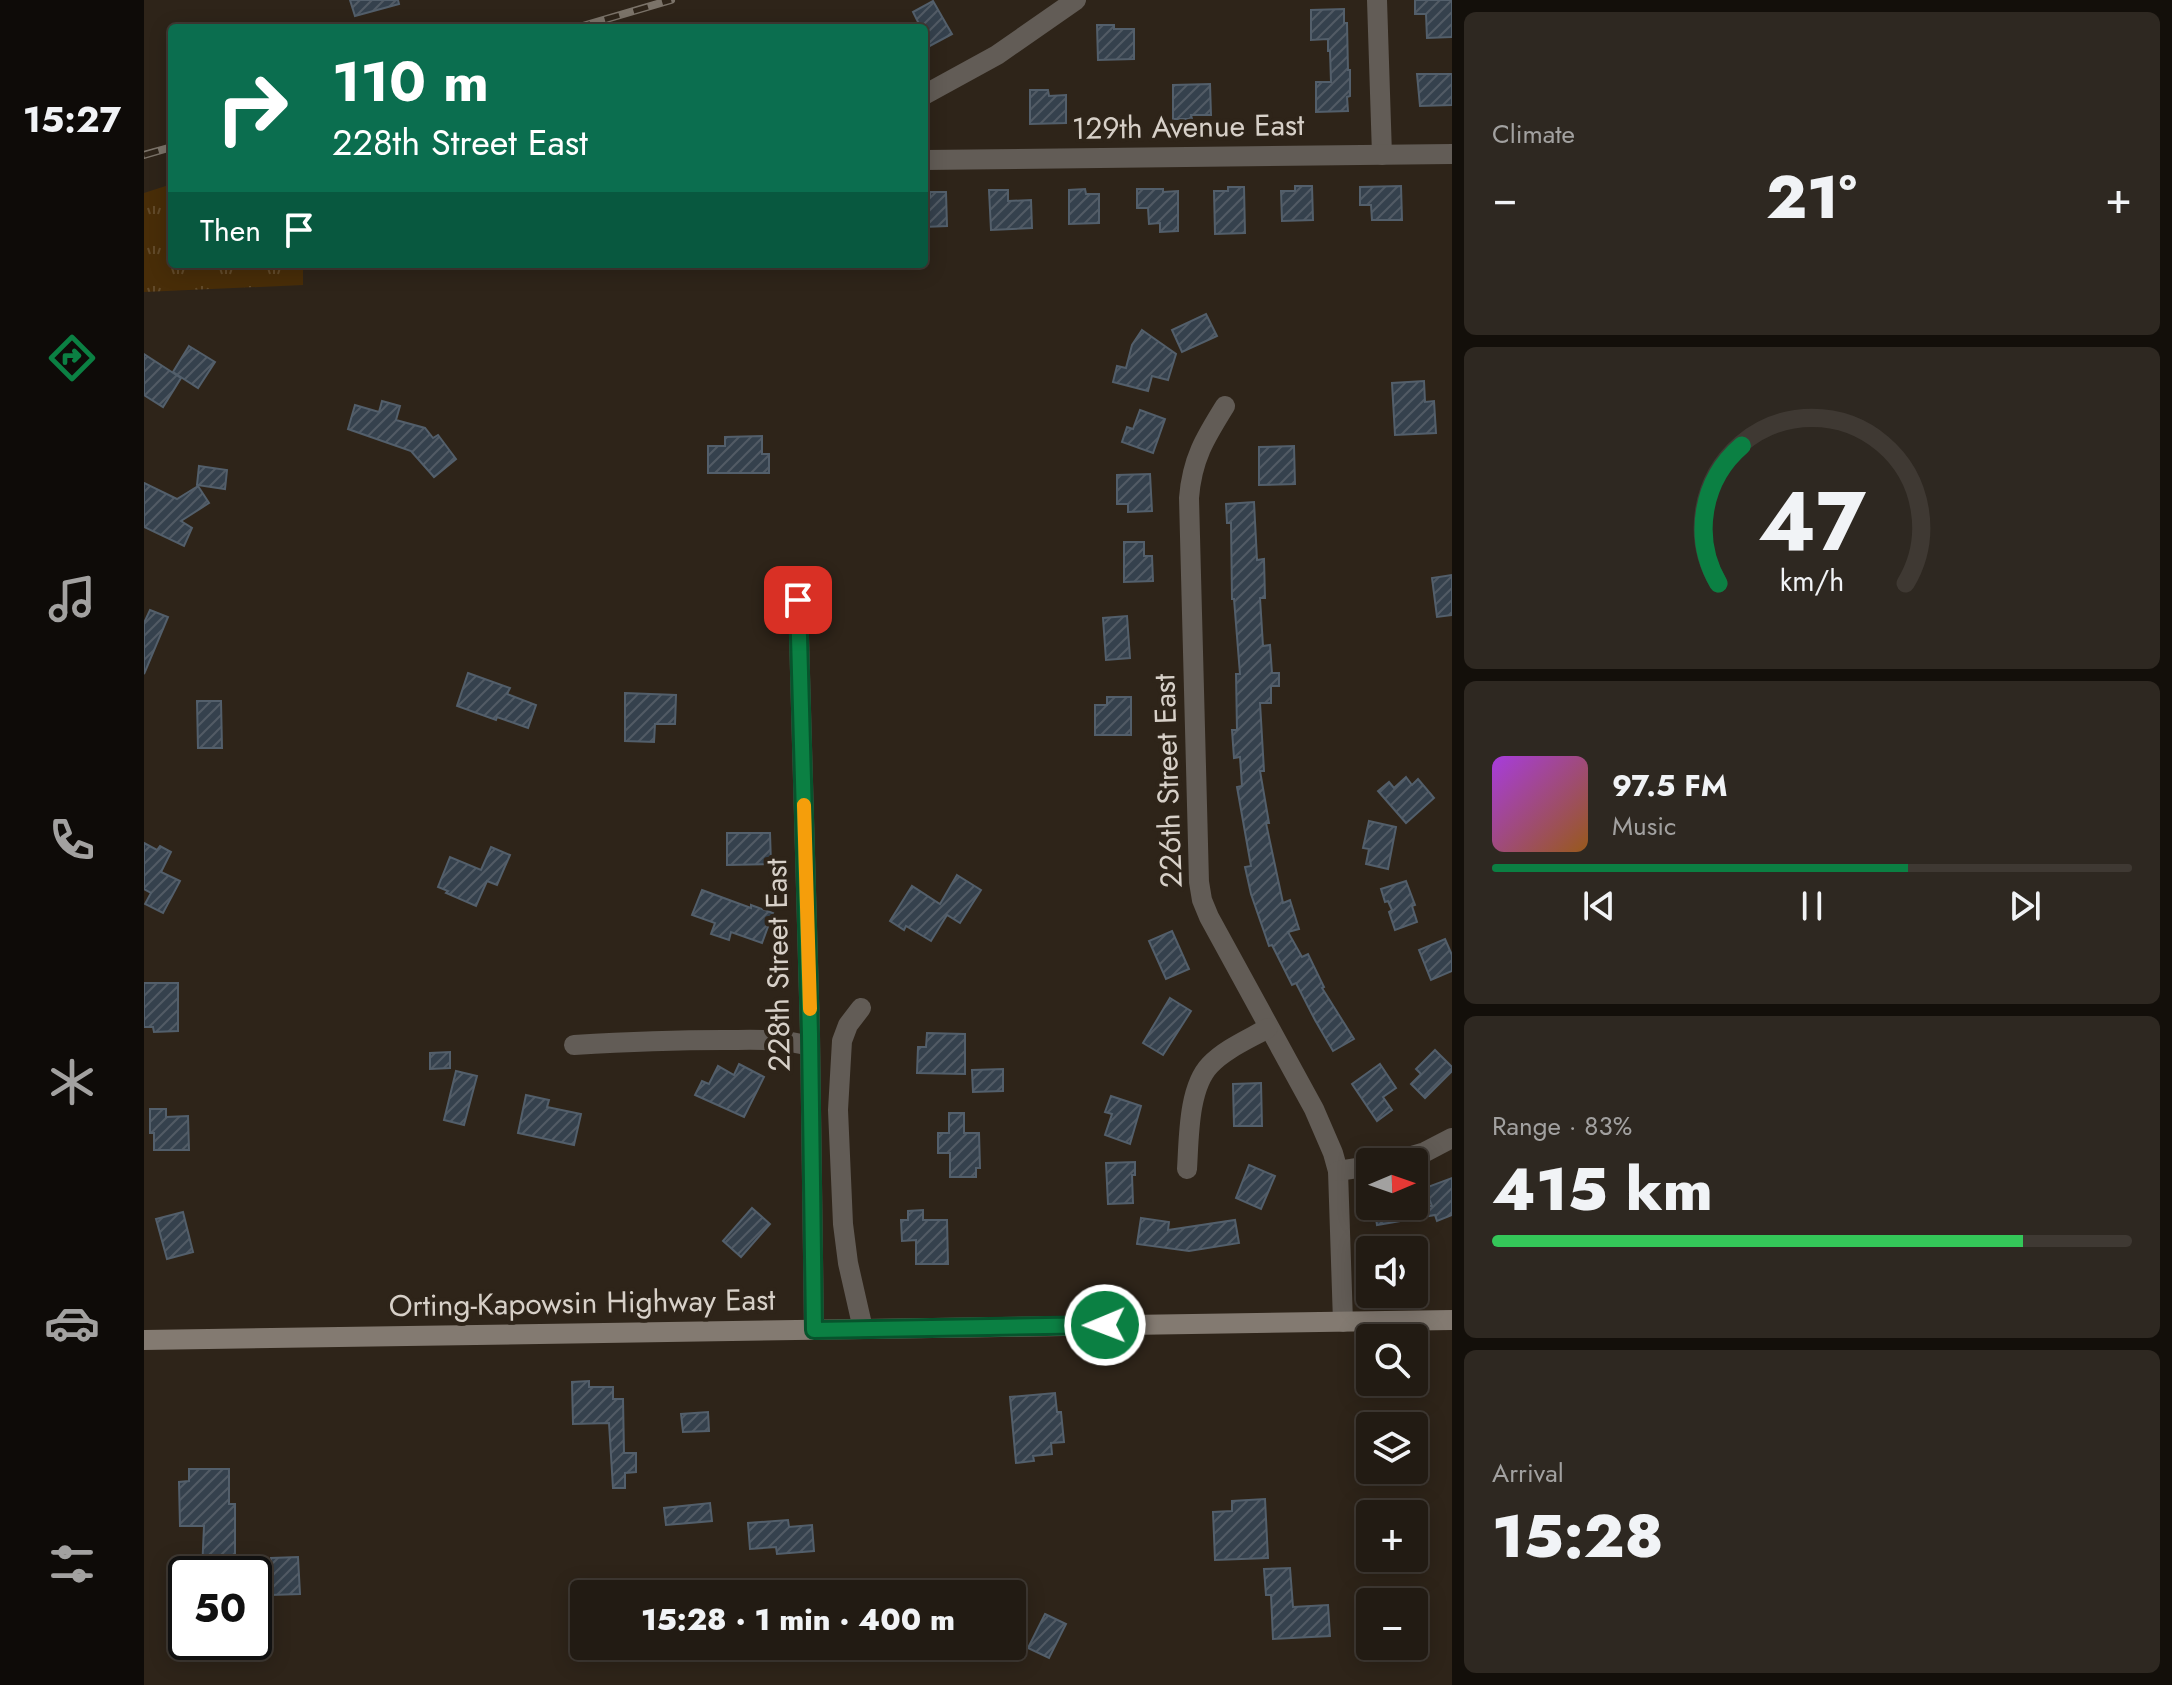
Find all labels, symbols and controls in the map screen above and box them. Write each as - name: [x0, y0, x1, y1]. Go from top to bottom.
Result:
- text: 110 m: [332, 41, 489, 122]
- icon: right: [200, 56, 304, 160]
- text: 15:27: [23, 93, 121, 145]
- street label: 129th Avenue East: [1071, 103, 1305, 150]
- text: Climate: [1492, 115, 1575, 153]
- text: 228th Street East: [332, 116, 588, 168]
- text: 21°: [1766, 154, 1857, 241]
- text: −: [1492, 166, 1518, 230]
- text: +: [2105, 166, 2132, 230]
- icon: arrive: [277, 208, 321, 252]
- text: Then: [200, 209, 261, 252]
- icon: directions: [44, 330, 100, 386]
- text: 47: [1758, 460, 1866, 580]
- text: km/h: [1780, 560, 1844, 602]
- pin: [764, 566, 832, 634]
- icon: music: [44, 571, 100, 627]
- icon: arrive: [776, 578, 820, 622]
- street label: 226th Street East: [1142, 672, 1193, 889]
- text: 97.5 FM: [1612, 764, 1728, 807]
- text: Music: [1612, 807, 1676, 845]
- icon: phone: [44, 812, 100, 868]
- street label: 228th Street East: [754, 857, 801, 1072]
- icon: previous: [1577, 884, 1621, 928]
- icon: pause: [1790, 884, 1834, 928]
- icon: next: [2003, 884, 2047, 928]
- icon: climate: [44, 1054, 100, 1110]
- text: Range · 83%: [1492, 1107, 1632, 1145]
- text: 415 km: [1492, 1146, 1713, 1233]
- north arrow: [1356, 1148, 1428, 1220]
- map controls: [1356, 1148, 1428, 1660]
- button: sound: [1356, 1236, 1428, 1308]
- street label: Orting-Kapowsin Highway East: [388, 1278, 776, 1327]
- position arrow: [1063, 1283, 1147, 1367]
- icon: car: [44, 1295, 100, 1351]
- button: search: [1356, 1324, 1428, 1396]
- button: layers: [1356, 1412, 1428, 1484]
- text: Arrival: [1492, 1454, 1564, 1492]
- text: 15:28: [1492, 1493, 1663, 1580]
- button: +: [1356, 1500, 1428, 1572]
- icon: filters: [44, 1536, 100, 1592]
- speed limit sign: 50: [168, 1556, 272, 1660]
- button: −: [1356, 1588, 1428, 1660]
- text: 15:28 · 1 min · 400 m: [641, 1598, 955, 1641]

